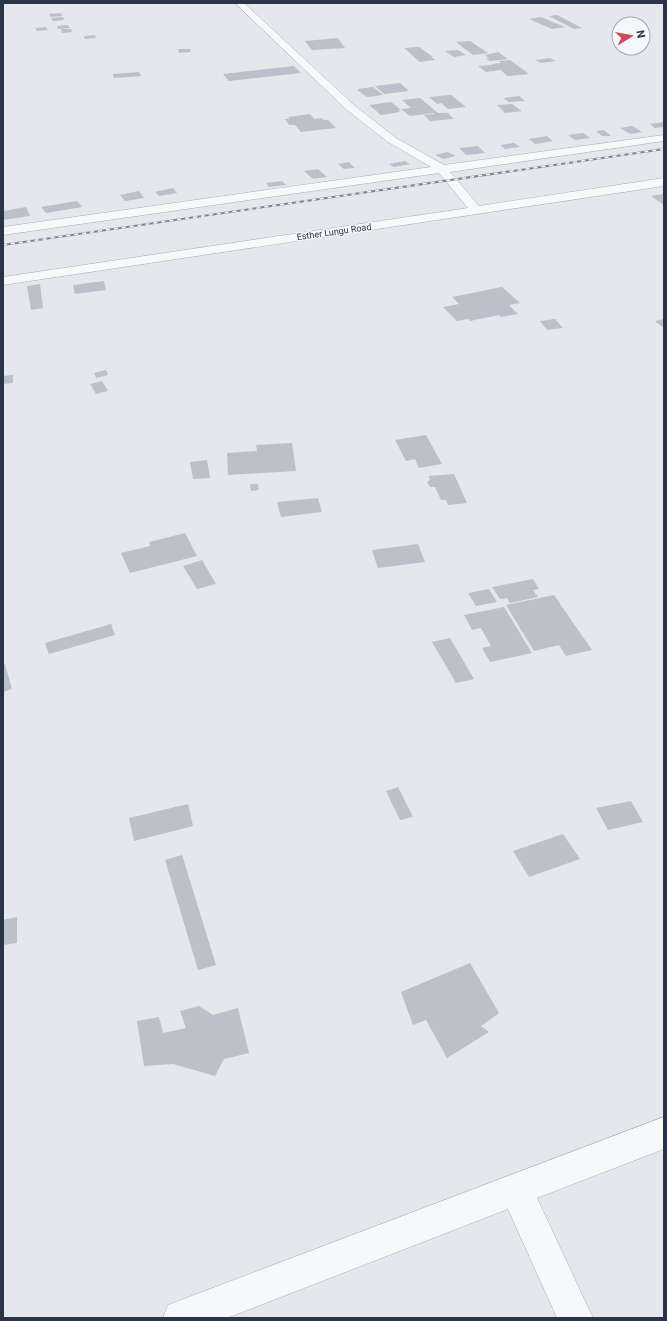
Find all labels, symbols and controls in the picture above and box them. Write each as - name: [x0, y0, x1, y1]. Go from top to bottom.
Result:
- north arrow: [611, 16, 651, 56]
- text: N: [633, 29, 647, 39]
- street label: Esther Lungu Road: [296, 222, 372, 242]

